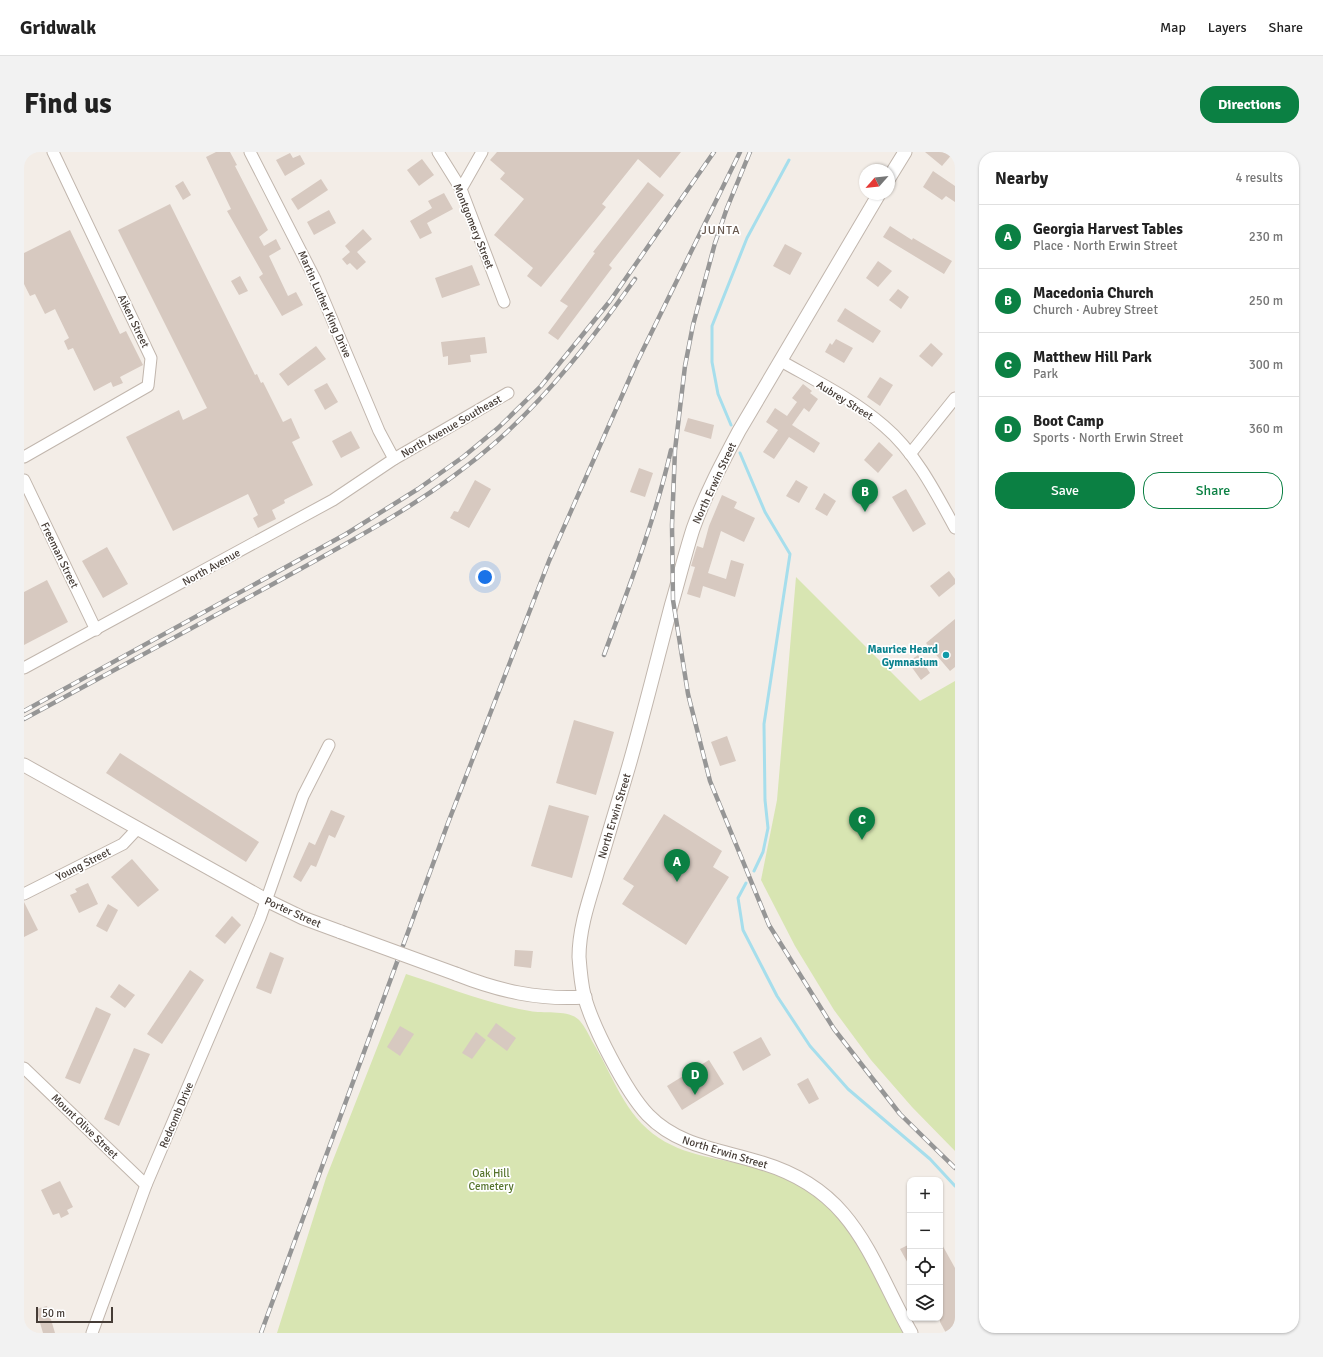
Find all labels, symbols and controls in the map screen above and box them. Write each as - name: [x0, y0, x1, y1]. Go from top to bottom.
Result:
- text: Gridwalk: [20, 16, 96, 40]
- text: Map: [1160, 19, 1186, 36]
- text: Layers: [1208, 19, 1247, 36]
- text: Share: [1269, 19, 1303, 36]
- button: Directions: [1200, 86, 1299, 123]
- text: Find us: [24, 87, 112, 121]
- north arrow: [859, 164, 895, 200]
- text: Nearby: [995, 168, 1048, 189]
- text: 4 results: [1235, 170, 1283, 186]
- street label: Montgomery Street: [451, 182, 497, 271]
- text: Georgia Harvest Tables: [1033, 220, 1183, 238]
- district label: JUNTA: [701, 223, 741, 238]
- text: A: [1004, 229, 1012, 245]
- text: 230 m: [1249, 229, 1283, 245]
- text: Place · North Erwin Street: [1033, 238, 1177, 254]
- street label: Martin Luther King Drive: [295, 249, 354, 360]
- text: Macedonia Church: [1033, 284, 1154, 302]
- street label: Aiken Street: [115, 292, 152, 350]
- text: B: [1004, 293, 1012, 309]
- text: 250 m: [1249, 293, 1283, 309]
- text: Church · Aubrey Street: [1033, 302, 1158, 318]
- text: Matthew Hill Park: [1033, 348, 1152, 366]
- text: C: [1004, 357, 1012, 373]
- text: 300 m: [1249, 357, 1283, 373]
- text: Park: [1033, 366, 1058, 382]
- street label: Aubrey Street: [814, 378, 875, 423]
- street label: North Avenue Southeast: [399, 392, 504, 461]
- text: Boot Camp: [1033, 412, 1104, 430]
- text: D: [1004, 421, 1012, 437]
- text: 360 m: [1249, 421, 1283, 437]
- text: Sports · North Erwin Street: [1033, 430, 1183, 446]
- street label: North Erwin Street: [690, 440, 739, 526]
- button: Save: [995, 472, 1135, 509]
- button: Share: [1143, 472, 1283, 509]
- pin: B: [852, 479, 878, 512]
- street label: Freeman Street: [38, 520, 81, 590]
- street label: North Avenue: [180, 546, 242, 589]
- your location: [475, 567, 495, 587]
- place label: Maurice Heard Gymnasium: [867, 643, 938, 669]
- marker: Maurice Heard Gymnasium: [941, 650, 951, 660]
- street label: North Erwin Street: [595, 772, 634, 860]
- pin: C: [849, 807, 875, 840]
- street label: Young Street: [54, 845, 113, 884]
- pin: A: [664, 849, 690, 882]
- street label: Porter Street: [263, 894, 323, 931]
- pin: D: [682, 1062, 708, 1095]
- street label: Redcomb Drive: [157, 1080, 196, 1150]
- street label: Mount Olive Street: [49, 1091, 121, 1162]
- street label: North Erwin Street: [681, 1133, 769, 1172]
- park label: Oak Hill Cemetery: [468, 1167, 514, 1193]
- map controls: [907, 1177, 943, 1321]
- button: +: [907, 1177, 943, 1213]
- button: −: [907, 1213, 943, 1249]
- button: locate: [907, 1249, 943, 1285]
- button: layers: [907, 1285, 943, 1321]
- scale bar: [36, 1305, 113, 1324]
- text: 50 m: [42, 1307, 65, 1320]

